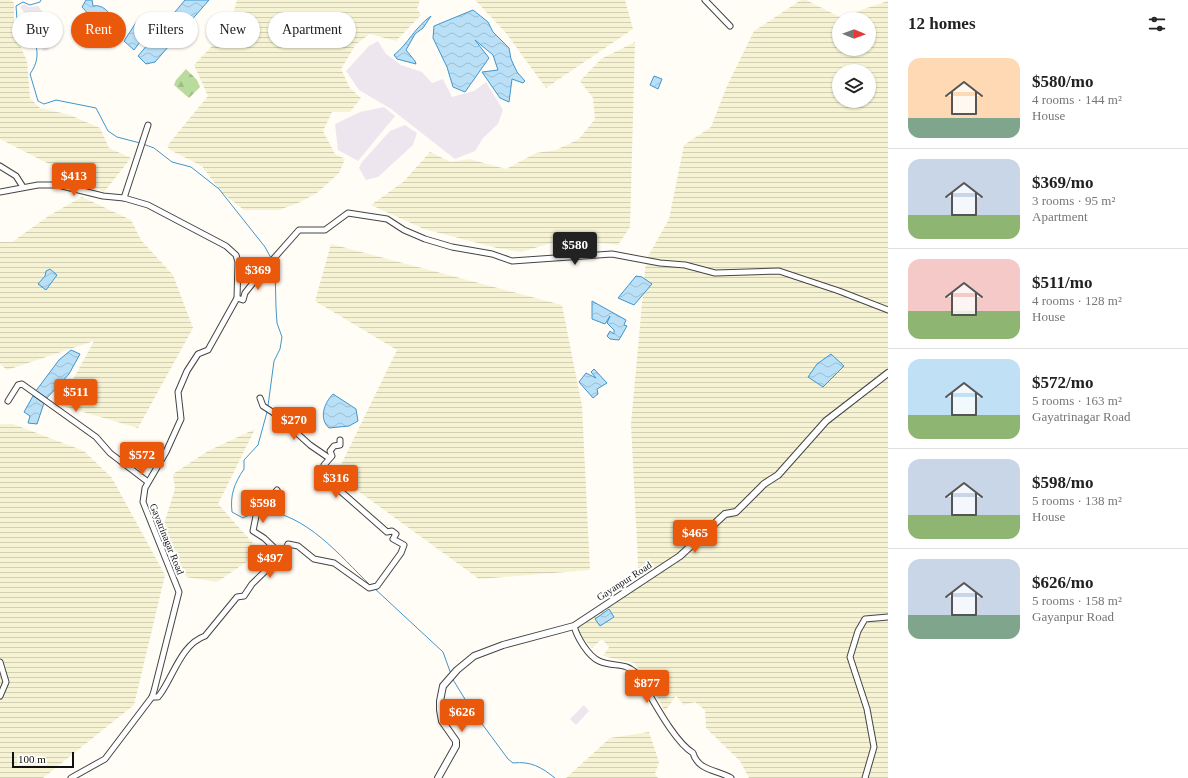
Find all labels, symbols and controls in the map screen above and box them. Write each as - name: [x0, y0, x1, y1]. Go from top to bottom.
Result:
- chip: Buy: [12, 12, 63, 48]
- chip: Rent: [71, 12, 126, 48]
- chip: Filters: [134, 12, 198, 48]
- chip: New: [206, 12, 260, 48]
- chip: Apartment: [268, 12, 356, 48]
- north arrow: [832, 12, 876, 56]
- map controls: [832, 12, 876, 108]
- icon: filters: [1146, 13, 1168, 35]
- text: 12 homes: [908, 14, 976, 33]
- button: layers: [832, 64, 876, 108]
- text: $580/mo: [1032, 72, 1093, 91]
- icon: home: [940, 74, 988, 122]
- text: 4 rooms · 144 m²: [1032, 92, 1122, 107]
- text: House: [1032, 108, 1065, 123]
- pin: $413: [50, 163, 98, 197]
- text: $413: [61, 168, 87, 183]
- text: $369/mo: [1032, 173, 1093, 192]
- icon: home: [940, 175, 988, 223]
- text: 3 rooms · 95 m²: [1032, 193, 1115, 208]
- text: Apartment: [1032, 209, 1088, 224]
- pin: $580: [551, 232, 599, 266]
- text: $580: [562, 237, 588, 252]
- pin: $369: [234, 257, 282, 291]
- text: $369: [245, 262, 271, 277]
- text: $511/mo: [1032, 273, 1092, 292]
- icon: home: [940, 275, 988, 323]
- text: 4 rooms · 128 m²: [1032, 293, 1122, 308]
- text: House: [1032, 309, 1065, 324]
- text: $572/mo: [1032, 373, 1093, 392]
- icon: home: [940, 375, 988, 423]
- pin: $511: [52, 379, 100, 413]
- text: $511: [63, 384, 89, 399]
- text: 5 rooms · 163 m²: [1032, 393, 1122, 408]
- pin: $270: [270, 407, 318, 441]
- text: Gayatrinagar Road: [1032, 409, 1131, 424]
- text: $270: [281, 412, 307, 427]
- pin: $572: [118, 442, 166, 476]
- text: $572: [129, 447, 155, 462]
- pin: $316: [312, 465, 360, 499]
- text: $316: [323, 470, 349, 485]
- text: $598/mo: [1032, 473, 1093, 492]
- icon: home: [940, 475, 988, 523]
- pin: $598: [239, 490, 287, 524]
- text: 5 rooms · 138 m²: [1032, 493, 1122, 508]
- text: $598: [250, 495, 276, 510]
- street label: Gayatrinagar Road: [148, 502, 186, 576]
- text: House: [1032, 509, 1065, 524]
- pin: $465: [671, 520, 719, 554]
- text: $465: [682, 525, 708, 540]
- pin: $497: [246, 545, 294, 579]
- text: $497: [257, 550, 283, 565]
- street label: Gayanpur Road: [595, 559, 653, 603]
- text: $626/mo: [1032, 573, 1093, 592]
- icon: home: [940, 575, 988, 623]
- text: 5 rooms · 158 m²: [1032, 593, 1122, 608]
- text: Gayanpur Road: [1032, 609, 1114, 624]
- pin: $877: [623, 670, 671, 704]
- text: $877: [634, 675, 660, 690]
- pin: $626: [438, 699, 486, 733]
- text: $626: [449, 704, 475, 719]
- scale bar: [12, 750, 74, 769]
- text: 100 m: [18, 753, 46, 765]

